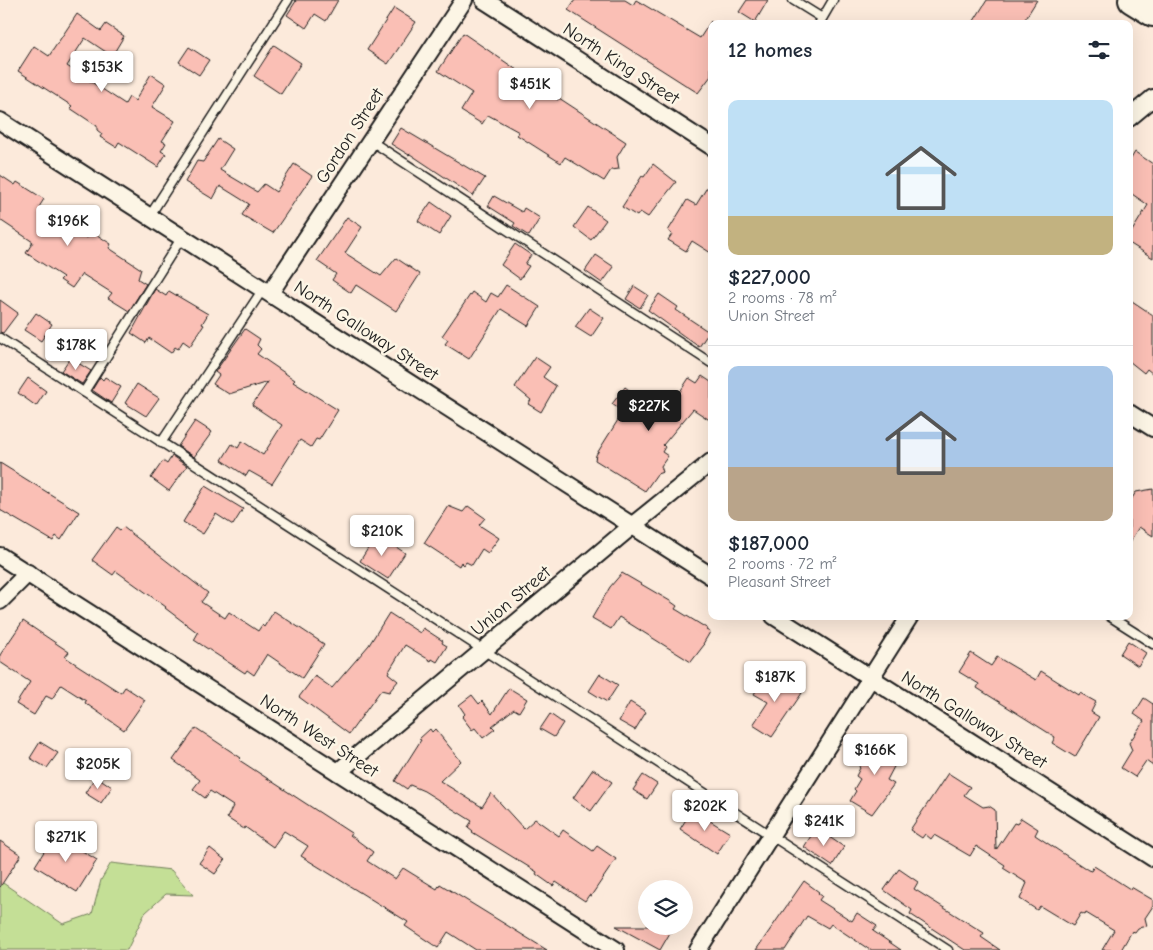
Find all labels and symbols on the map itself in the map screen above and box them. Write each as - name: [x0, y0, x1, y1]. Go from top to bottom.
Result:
- street label: North King Street: [559, 19, 684, 110]
- pin: $153K: [67, 51, 137, 93]
- pin: $451K: [495, 68, 565, 110]
- street label: Gordon Street: [311, 84, 389, 187]
- pin: $196K: [33, 204, 103, 247]
- street label: North Galloway Street: [290, 277, 443, 386]
- pin: $178K: [41, 328, 111, 371]
- pin: $227K: [614, 390, 684, 432]
- pin: $210K: [347, 514, 417, 557]
- street label: Union Street: [467, 561, 556, 640]
- pin: $187K: [740, 660, 810, 703]
- street label: North Galloway Street: [897, 667, 1051, 774]
- street label: North West Street: [256, 690, 383, 782]
- pin: $166K: [840, 734, 910, 776]
- pin: $205K: [63, 748, 133, 790]
- pin: $202K: [670, 790, 740, 832]
- pin: $241K: [789, 804, 859, 847]
- pin: $271K: [31, 820, 101, 863]

